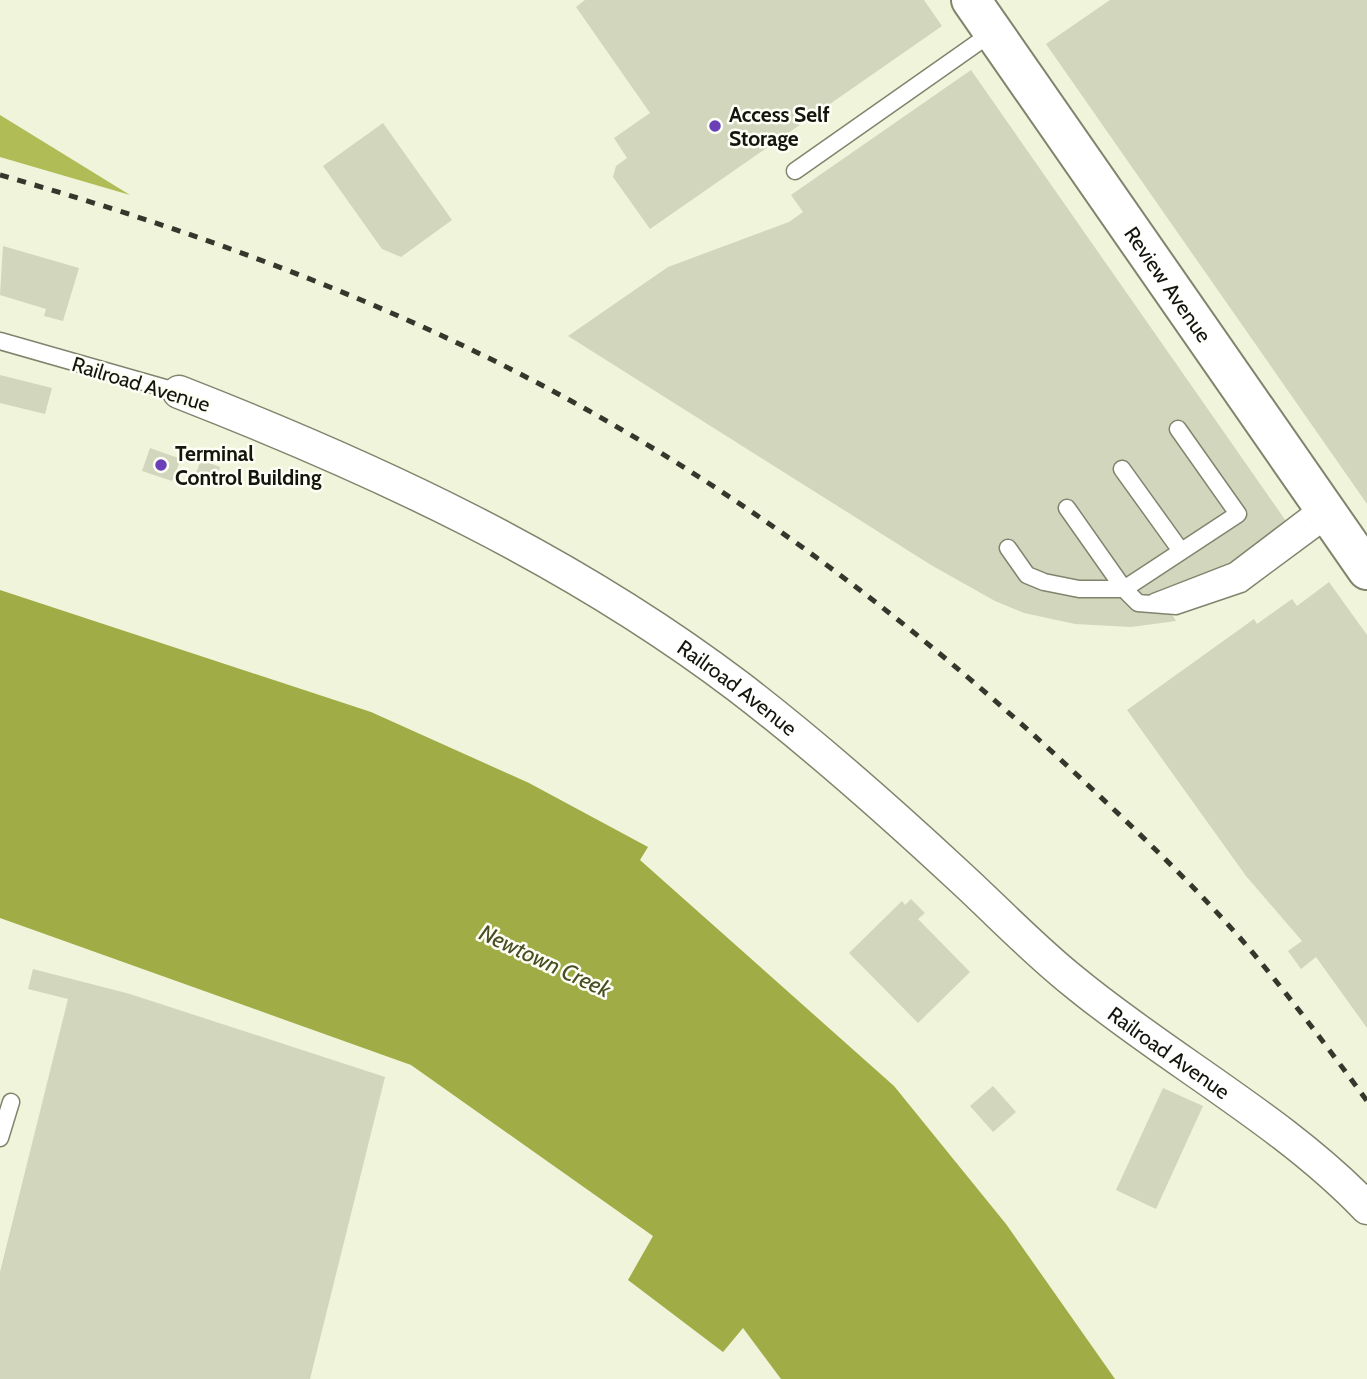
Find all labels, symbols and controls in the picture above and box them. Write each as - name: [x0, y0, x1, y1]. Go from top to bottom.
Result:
- place label: Access Self Storage: [729, 102, 830, 151]
- marker: Access Self Storage: [707, 118, 723, 134]
- street label: Review Avenue: [1120, 222, 1217, 347]
- street label: Railroad Avenue: [69, 351, 213, 417]
- place label: Terminal Control Building: [175, 441, 322, 490]
- marker: Terminal Control Building: [153, 457, 169, 473]
- street label: Railroad Avenue: [673, 634, 802, 741]
- water label: Newtown Creek: [475, 918, 616, 1004]
- street label: Railroad Avenue: [1103, 1001, 1235, 1104]

